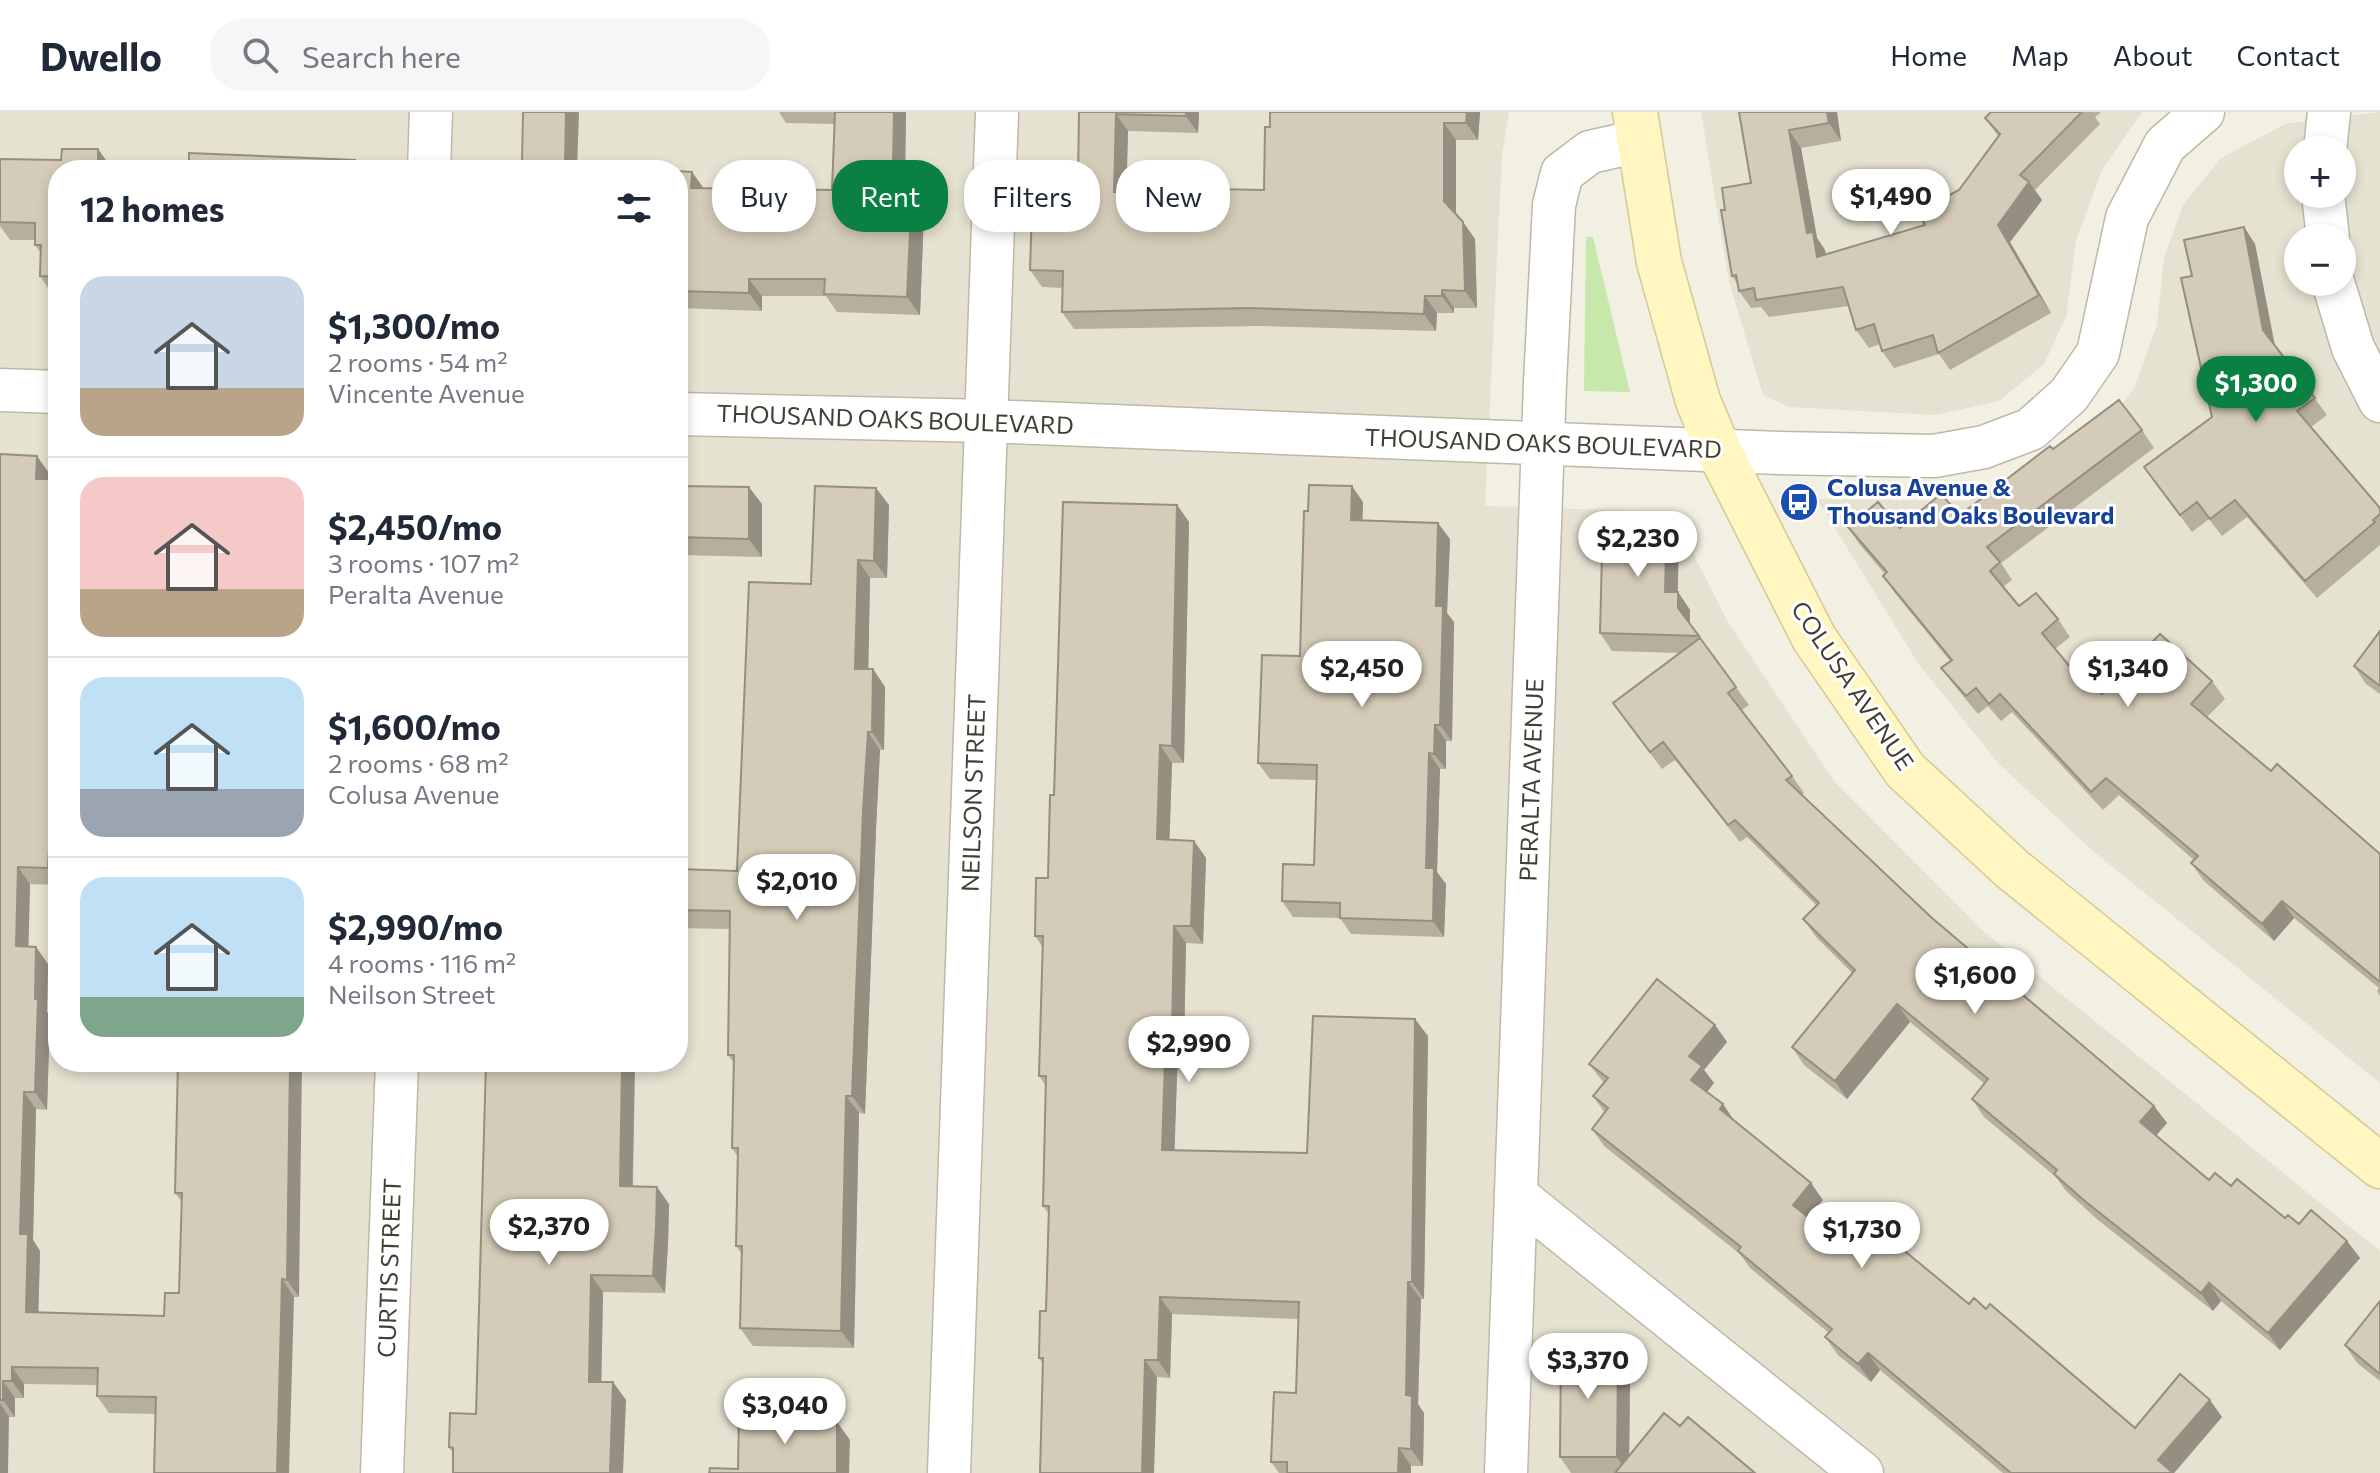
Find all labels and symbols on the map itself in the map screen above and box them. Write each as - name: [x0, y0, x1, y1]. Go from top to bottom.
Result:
- pin: $1,490: [1826, 169, 1956, 237]
- pin: $1,300: [2191, 356, 2321, 424]
- street label: THOUSAND OAKS BOULEVARD: [716, 398, 1074, 439]
- street label: THOUSAND OAKS BOULEVARD: [1364, 422, 1722, 463]
- place label: Colusa Avenue & Thousand Oaks Boulevard: [1827, 472, 2114, 529]
- bus stop icon: Colusa Avenue & Thousand Oaks Boulevard: [1778, 481, 1820, 523]
- pin: $2,230: [1573, 511, 1703, 579]
- street label: COLUSA AVENUE: [1786, 595, 1921, 775]
- pin: $2,450: [1297, 641, 1427, 709]
- pin: $1,340: [2063, 641, 2193, 709]
- street label: PERALTA AVENUE: [1512, 678, 1549, 882]
- street label: NEILSON STREET: [955, 693, 990, 893]
- pin: $2,010: [732, 854, 862, 922]
- pin: $1,600: [1910, 948, 2040, 1016]
- pin: $2,990: [1124, 1016, 1254, 1084]
- street label: CURTIS STREET: [371, 1178, 406, 1358]
- pin: $2,370: [484, 1199, 614, 1267]
- pin: $1,730: [1797, 1202, 1927, 1270]
- pin: $3,370: [1523, 1333, 1653, 1401]
- pin: $3,040: [720, 1378, 850, 1446]

